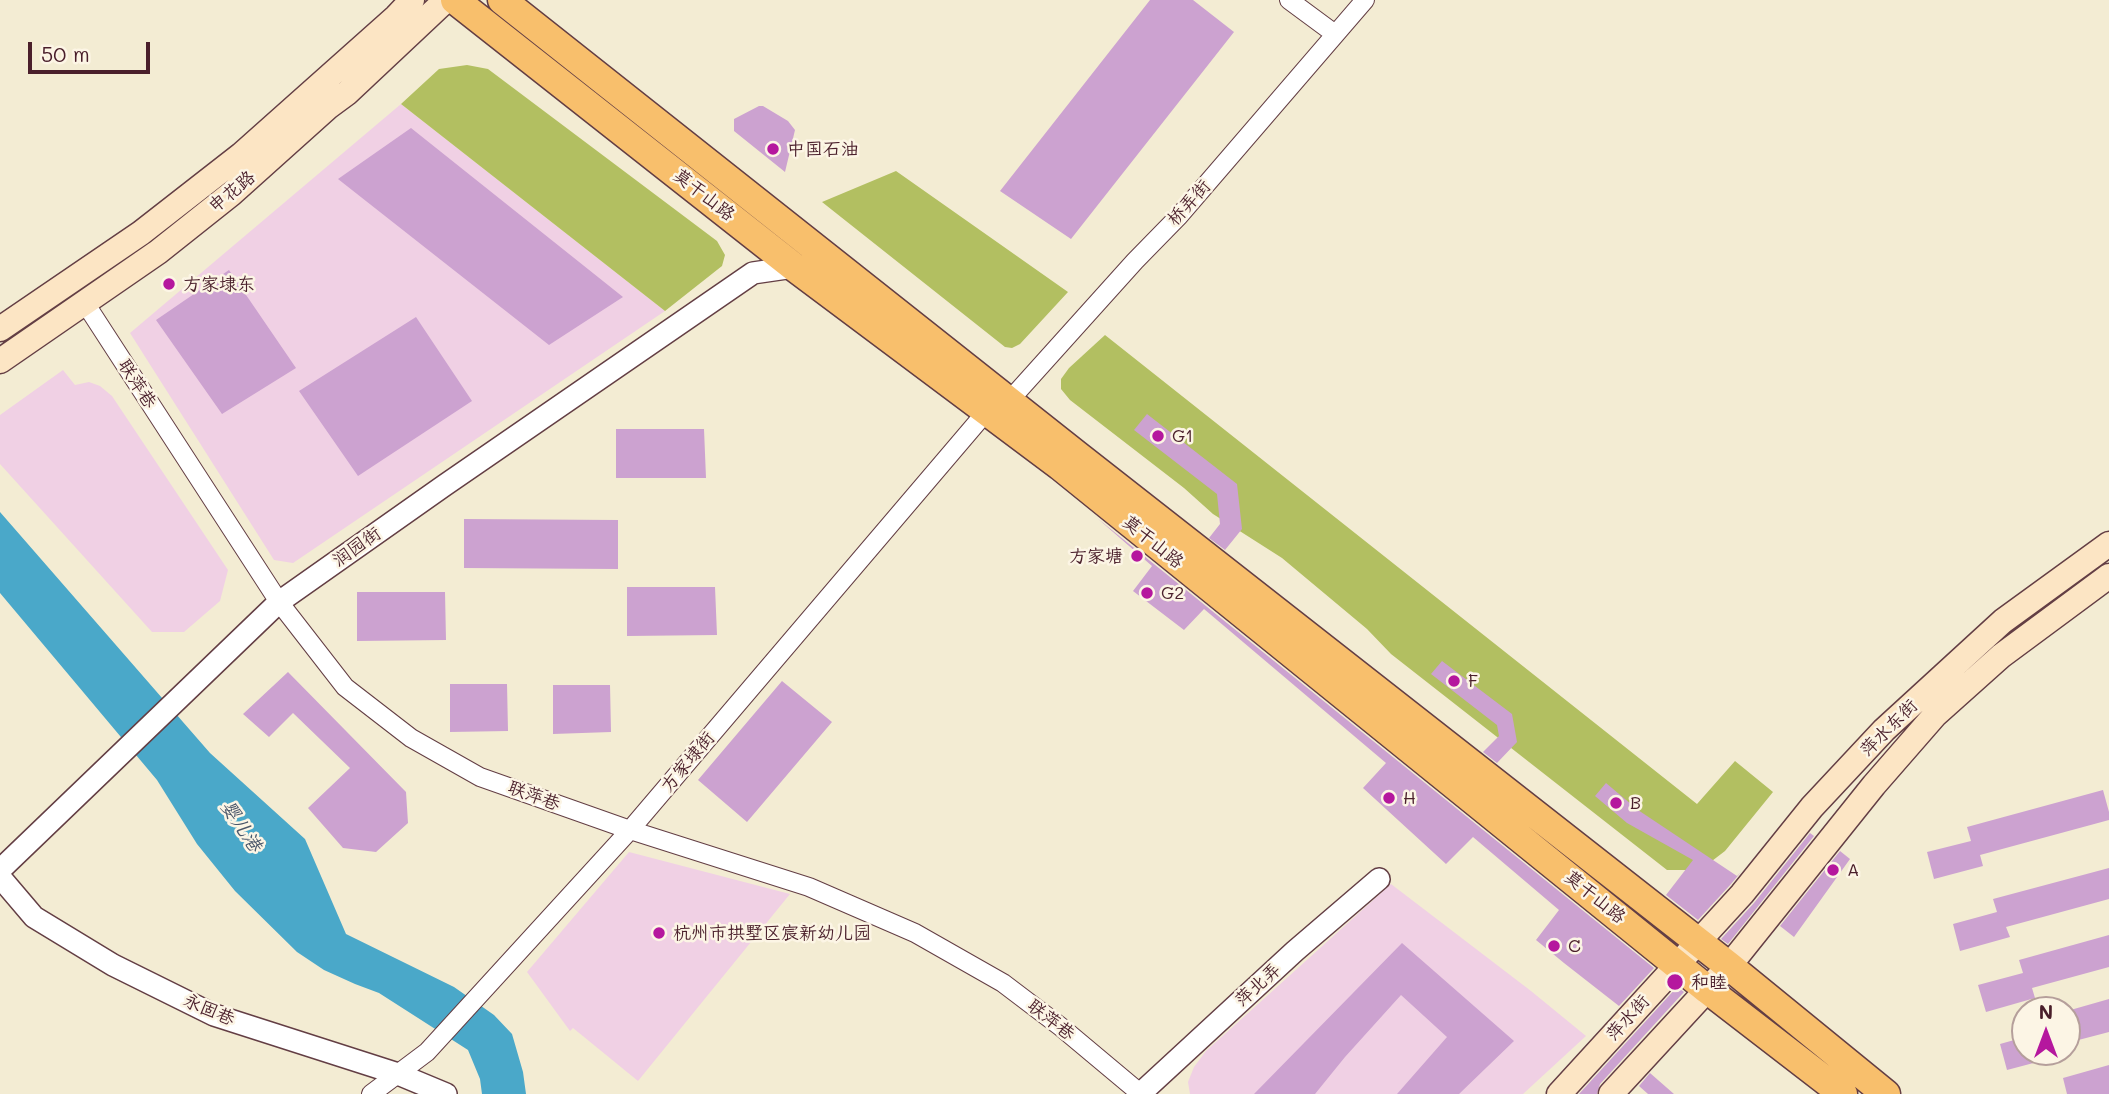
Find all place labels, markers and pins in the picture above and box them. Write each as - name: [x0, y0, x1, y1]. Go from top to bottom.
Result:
- place label: 中国石油: [787, 138, 859, 160]
- marker: 中国石油: [765, 141, 781, 157]
- place label: 方家埭东: [183, 273, 255, 295]
- marker: 方家埭东: [161, 276, 177, 292]
- place label: G1: [1172, 425, 1193, 447]
- marker: G1: [1150, 428, 1166, 444]
- place label: 方家塘: [1069, 545, 1123, 567]
- marker: 方家塘: [1129, 548, 1145, 564]
- place label: G2: [1161, 582, 1184, 604]
- marker: G2: [1139, 585, 1155, 601]
- place label: F: [1468, 670, 1478, 692]
- marker: F: [1446, 673, 1462, 689]
- place label: H: [1403, 787, 1416, 809]
- marker: H: [1381, 790, 1397, 806]
- place label: B: [1630, 792, 1641, 814]
- marker: B: [1608, 795, 1624, 811]
- place label: A: [1847, 859, 1859, 881]
- marker: A: [1825, 862, 1841, 878]
- place label: 杭州市拱墅区宸新幼儿园: [673, 922, 871, 944]
- marker: 杭州市拱墅区宸新幼儿园: [651, 925, 667, 941]
- place label: C: [1568, 935, 1581, 957]
- marker: C: [1546, 938, 1562, 954]
- place label: 和睦: [1691, 971, 1727, 993]
- marker: 和睦: [1665, 972, 1685, 992]

